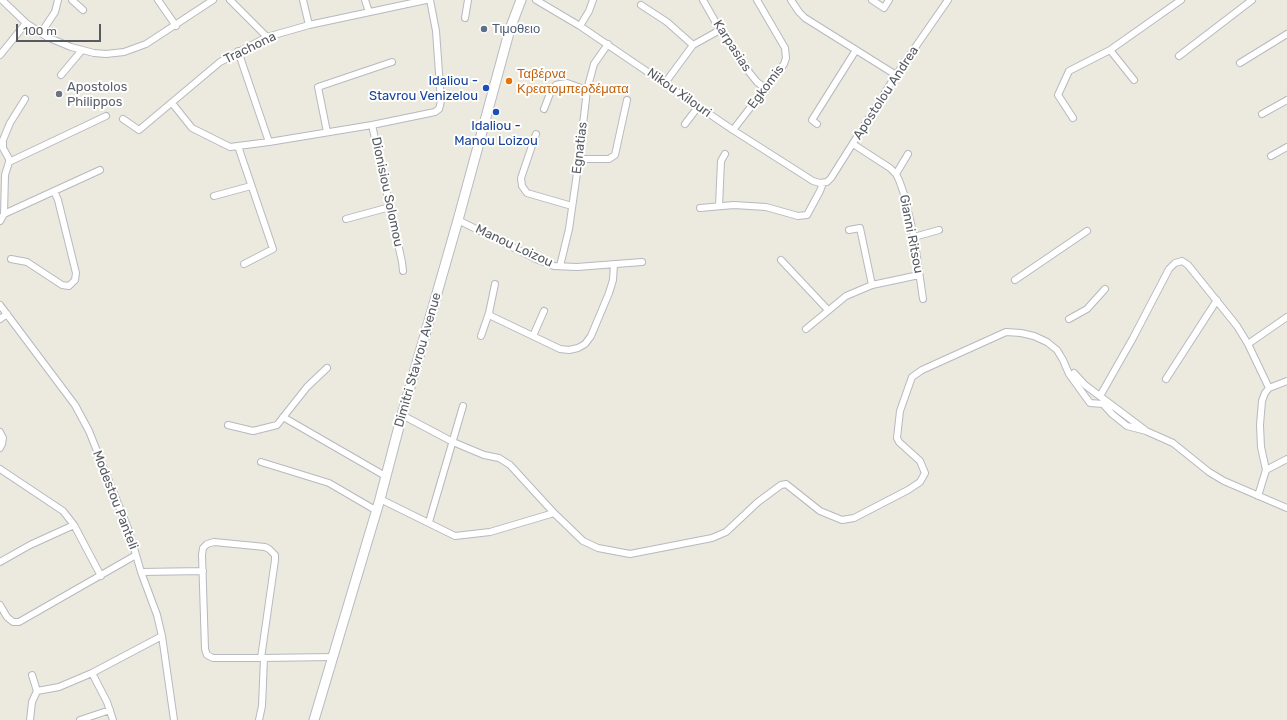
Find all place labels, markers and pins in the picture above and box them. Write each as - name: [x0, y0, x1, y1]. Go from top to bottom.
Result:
- place label: Τιμοθειο: [492, 21, 540, 37]
- marker: Τιμοθειο: [479, 24, 489, 34]
- place label: Ταβέρνα Κρεατομπερδέματα: [517, 66, 629, 97]
- place label: Idaliou - Stavrou Venizelou: [369, 73, 478, 104]
- marker: Ταβέρνα Κρεατομπερδέματα: [504, 76, 514, 86]
- place label: Apostolos Philippos: [67, 79, 127, 110]
- marker: Idaliou - Stavrou Venizelou: [481, 83, 491, 93]
- marker: Apostolos Philippos: [54, 89, 64, 99]
- marker: Idaliou - Manou Loizou: [491, 107, 501, 117]
- place label: Idaliou - Manou Loizou: [454, 118, 538, 149]

